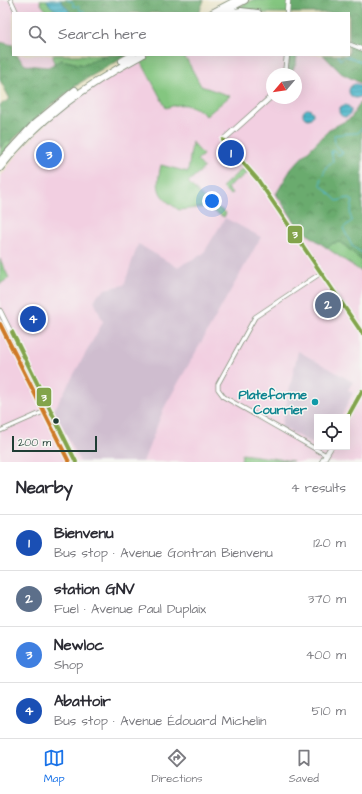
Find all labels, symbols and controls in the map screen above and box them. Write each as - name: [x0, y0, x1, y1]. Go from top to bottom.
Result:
- search box: [12, 12, 350, 56]
- icon: search: [26, 23, 48, 45]
- text: Search here: [58, 24, 147, 45]
- north arrow: [266, 68, 302, 104]
- pin: 1: [218, 138, 244, 168]
- pin: 3: [36, 140, 62, 170]
- your location: [202, 191, 222, 211]
- line badge: 3: [287, 225, 303, 244]
- text: 3: [291, 227, 298, 242]
- pin: 2: [315, 290, 341, 320]
- pin: 4: [20, 304, 46, 334]
- place label: Plateforme Courrier: [238, 386, 308, 419]
- line badge: 3: [36, 387, 52, 407]
- text: 3: [40, 390, 47, 405]
- marker: Plateforme Courrier: [310, 397, 320, 407]
- map controls: [314, 414, 350, 450]
- button: locate: [314, 414, 350, 450]
- unlabelled marker: [51, 416, 61, 426]
- scale bar: [12, 434, 97, 453]
- text: 200 m: [18, 435, 51, 450]
- text: Nearby: [16, 476, 73, 500]
- text: 4 results: [291, 479, 346, 497]
- text: Bienvenu: [54, 523, 114, 544]
- text: 1: [28, 534, 30, 552]
- text: 120 m: [313, 534, 346, 552]
- text: Bus stop · Avenue Gontran Bienvenu: [54, 544, 273, 562]
- text: station GNV: [54, 579, 135, 600]
- text: 2: [25, 590, 33, 608]
- text: 370 m: [308, 590, 346, 608]
- text: Fuel · Avenue Paul Duplaix: [54, 600, 206, 618]
- text: Newloc: [54, 635, 104, 656]
- text: 3: [26, 646, 32, 664]
- text: 400 m: [305, 646, 346, 664]
- text: Shop: [54, 656, 83, 674]
- text: Abattoir: [54, 691, 111, 712]
- text: 4: [25, 702, 33, 720]
- text: 510 m: [312, 702, 346, 720]
- text: Bus stop · Avenue Édouard Michelin: [54, 712, 266, 730]
- tab: Map: [43, 747, 65, 786]
- tab: Directions: [151, 747, 203, 786]
- tab: Saved: [289, 747, 319, 786]

